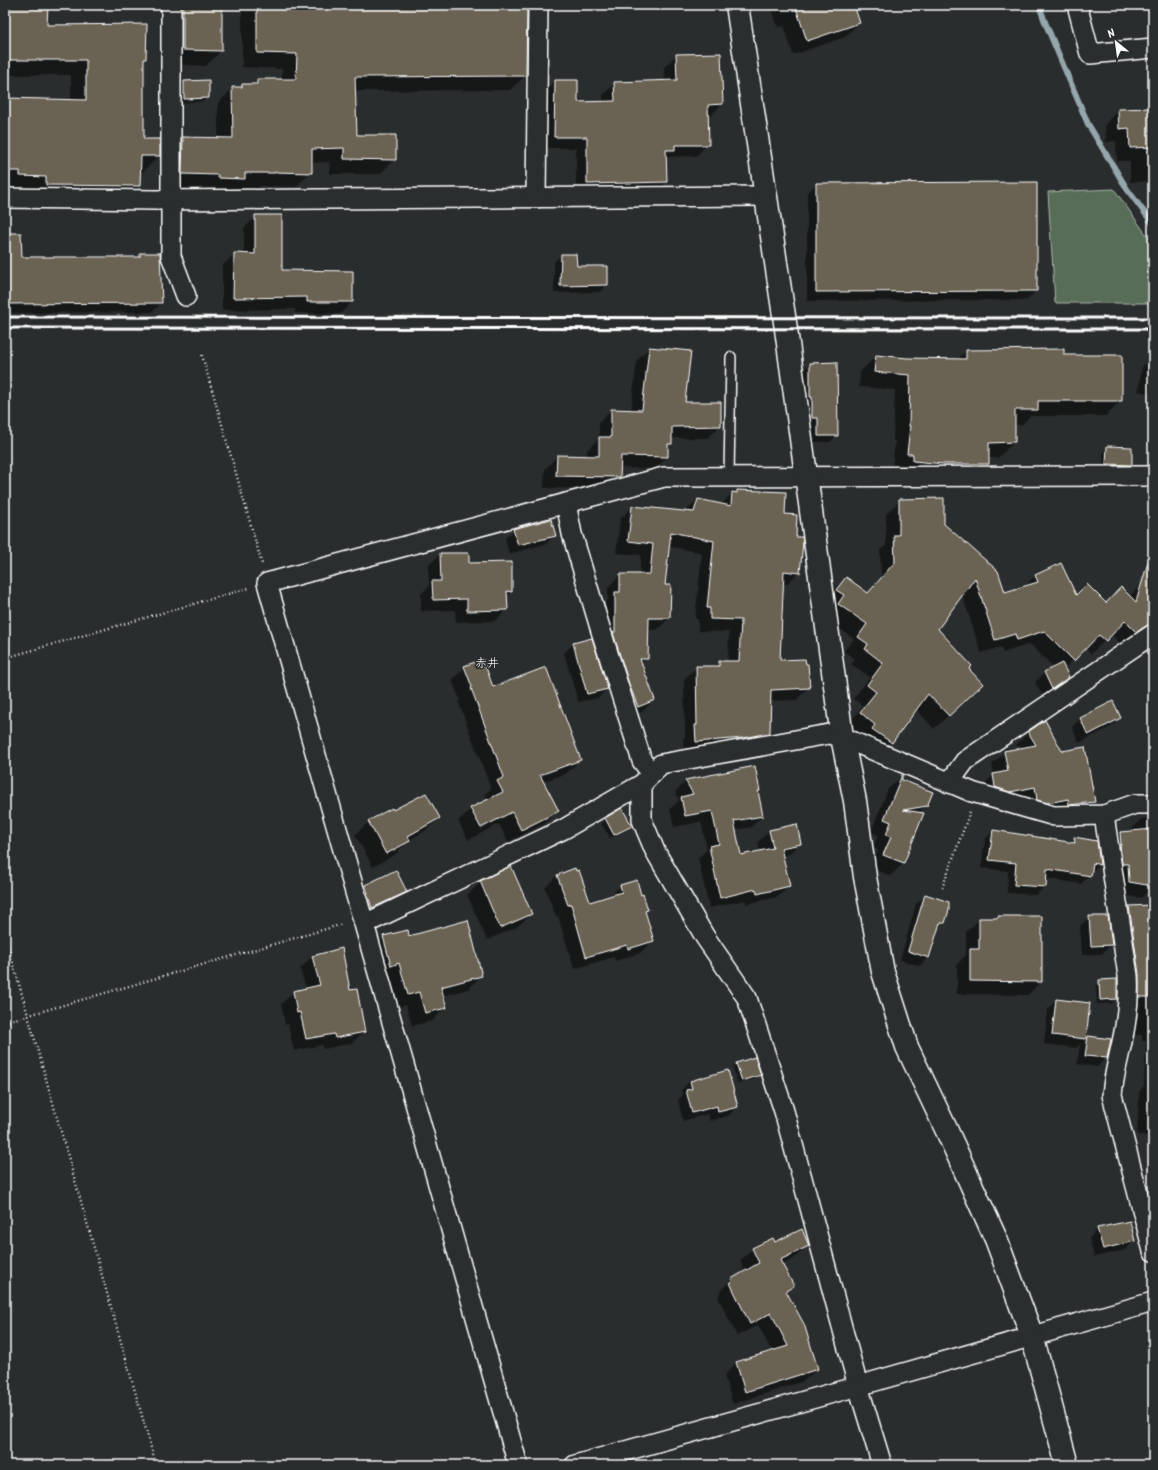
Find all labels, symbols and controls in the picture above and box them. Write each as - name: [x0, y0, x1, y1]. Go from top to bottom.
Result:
- north arrow: [1096, 22, 1136, 62]
- text: N: [1104, 25, 1119, 44]
- district label: 赤井: [475, 654, 499, 673]

